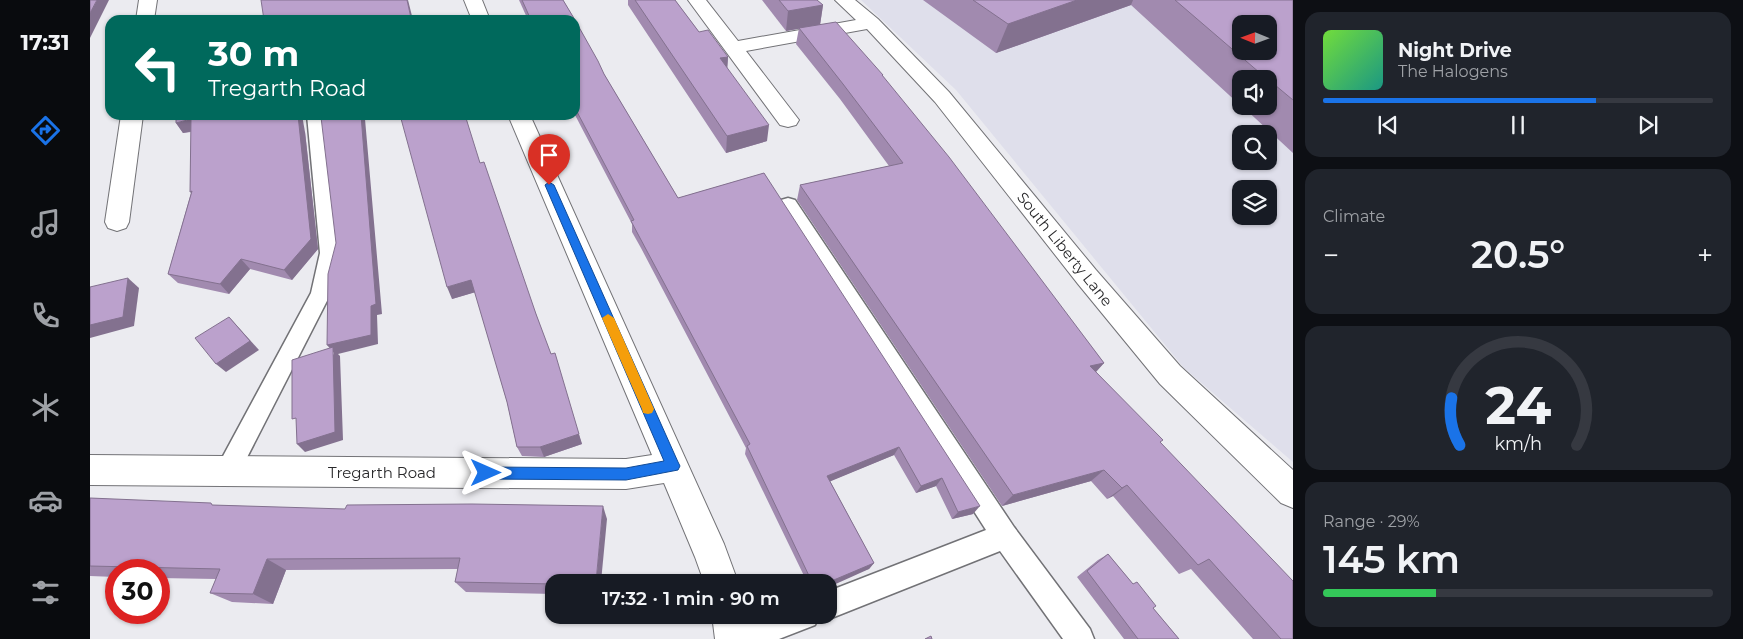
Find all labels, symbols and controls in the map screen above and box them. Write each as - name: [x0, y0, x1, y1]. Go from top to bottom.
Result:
- north arrow: [1232, 15, 1278, 60]
- map controls: [1232, 15, 1277, 225]
- text: 17:31: [20, 29, 70, 56]
- text: 30 m: [208, 32, 299, 75]
- icon: left: [125, 35, 190, 100]
- text: Night Drive: [1398, 39, 1512, 62]
- text: The Halogens: [1398, 62, 1508, 81]
- button: sound: [1232, 70, 1277, 115]
- text: Tregarth Road: [208, 75, 366, 102]
- icon: previous: [1374, 111, 1402, 139]
- icon: pause: [1504, 111, 1532, 139]
- icon: next: [1634, 111, 1662, 139]
- icon: directions: [28, 113, 63, 148]
- button: search: [1232, 125, 1277, 170]
- pin: [528, 134, 570, 185]
- icon: arrive: [535, 141, 563, 169]
- button: layers: [1232, 180, 1277, 225]
- street label: South Liberty Lane: [1013, 188, 1117, 310]
- icon: music: [28, 206, 63, 241]
- text: Climate: [1323, 207, 1385, 226]
- text: 20.5°: [1471, 231, 1565, 278]
- text: −: [1323, 238, 1339, 272]
- text: +: [1697, 238, 1713, 272]
- icon: phone: [28, 298, 63, 333]
- text: 24: [1485, 374, 1551, 437]
- icon: climate: [28, 390, 63, 425]
- text: km/h: [1494, 433, 1542, 454]
- position arrow: [459, 446, 511, 498]
- street label: Tregarth Road: [328, 463, 436, 482]
- icon: car: [28, 483, 63, 518]
- text: Range · 29%: [1323, 512, 1420, 531]
- text: 145 km: [1323, 536, 1460, 583]
- speed limit sign: 30: [105, 559, 170, 624]
- icon: filters: [28, 575, 63, 610]
- text: 17:32 · 1 min · 90 m: [602, 587, 780, 610]

